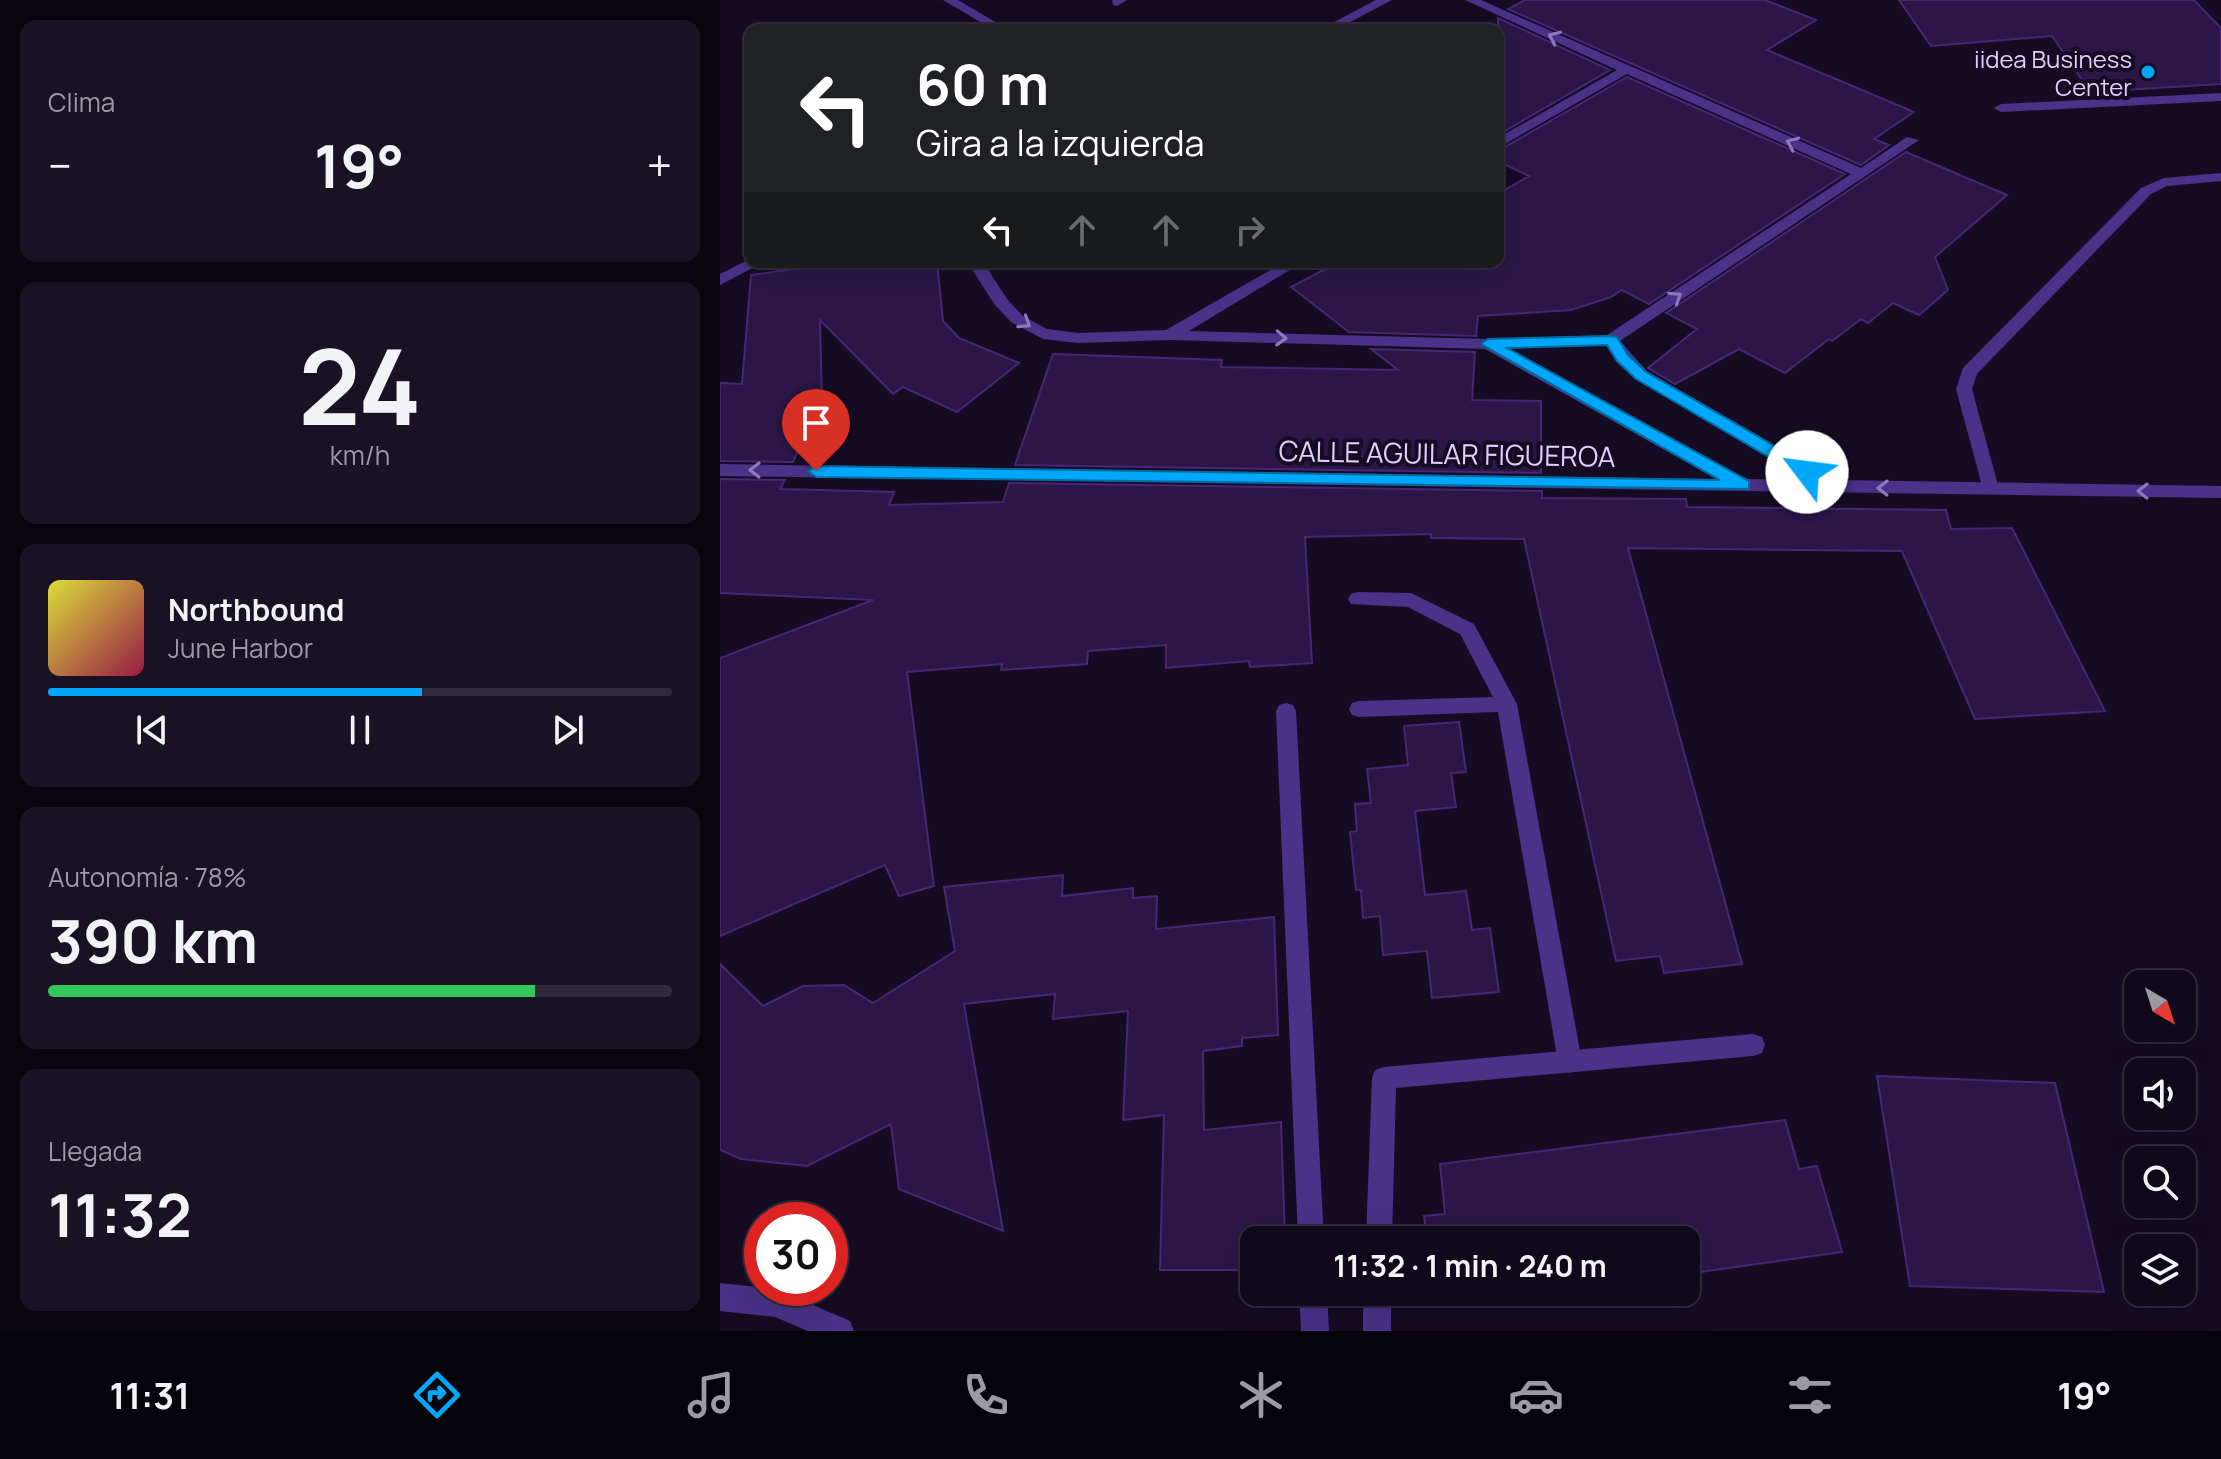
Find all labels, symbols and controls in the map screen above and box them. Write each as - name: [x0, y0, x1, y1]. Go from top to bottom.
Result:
- one-way arrow: [1548, 31, 1562, 47]
- place label: iidea Business Center: [1974, 42, 2132, 103]
- text: 60 m: [916, 45, 1049, 122]
- icon: left: [784, 56, 888, 160]
- marker: iidea Business Center: [2139, 63, 2157, 81]
- text: Clima: [48, 84, 115, 120]
- text: Gira a la izquierda: [916, 118, 1205, 167]
- text: 19°: [314, 124, 404, 206]
- text: −: [48, 135, 72, 195]
- text: +: [647, 135, 672, 195]
- one-way arrow: [1786, 136, 1800, 152]
- icon: left: [976, 208, 1020, 252]
- icon: ahead: [1060, 208, 1104, 252]
- icon: ahead: [1144, 208, 1188, 252]
- icon: right: [1228, 208, 1272, 252]
- one-way arrow: [1668, 292, 1682, 307]
- one-way arrow: [1016, 313, 1031, 328]
- text: 24: [298, 314, 422, 456]
- one-way arrow: [1275, 329, 1288, 346]
- pin: [782, 389, 850, 471]
- icon: arrive: [794, 401, 838, 445]
- position arrow: [1765, 430, 1849, 514]
- street label: CALLE AGUILAR FIGUEROA: [1278, 431, 1616, 475]
- text: km/h: [330, 437, 390, 473]
- one-way arrow: [748, 462, 761, 479]
- one-way arrow: [1876, 479, 1889, 497]
- one-way arrow: [2136, 482, 2149, 500]
- text: Northbound: [168, 589, 345, 630]
- text: June Harbor: [168, 630, 313, 666]
- icon: previous: [130, 708, 174, 752]
- icon: pause: [338, 708, 382, 752]
- icon: next: [546, 708, 590, 752]
- text: Autonomía · 78%: [48, 859, 246, 895]
- text: 390 km: [48, 899, 258, 981]
- north arrow: [2124, 970, 2196, 1042]
- map controls: [2124, 970, 2196, 1306]
- button: sound: [2124, 1058, 2196, 1130]
- text: Llegada: [48, 1133, 142, 1169]
- button: search: [2124, 1146, 2196, 1218]
- text: 11:32: [48, 1173, 192, 1255]
- speed limit sign: 30: [744, 1202, 848, 1306]
- button: layers: [2124, 1234, 2196, 1306]
- text: 11:32 · 1 min · 240 m: [1333, 1245, 1607, 1286]
- icon: directions: [409, 1367, 465, 1423]
- icon: music: [683, 1367, 739, 1423]
- icon: phone: [958, 1367, 1014, 1423]
- icon: climate: [1233, 1367, 1289, 1423]
- icon: car: [1508, 1367, 1564, 1423]
- icon: filters: [1782, 1367, 1838, 1423]
- text: 11:31: [109, 1371, 190, 1420]
- text: 19°: [2057, 1371, 2112, 1420]

